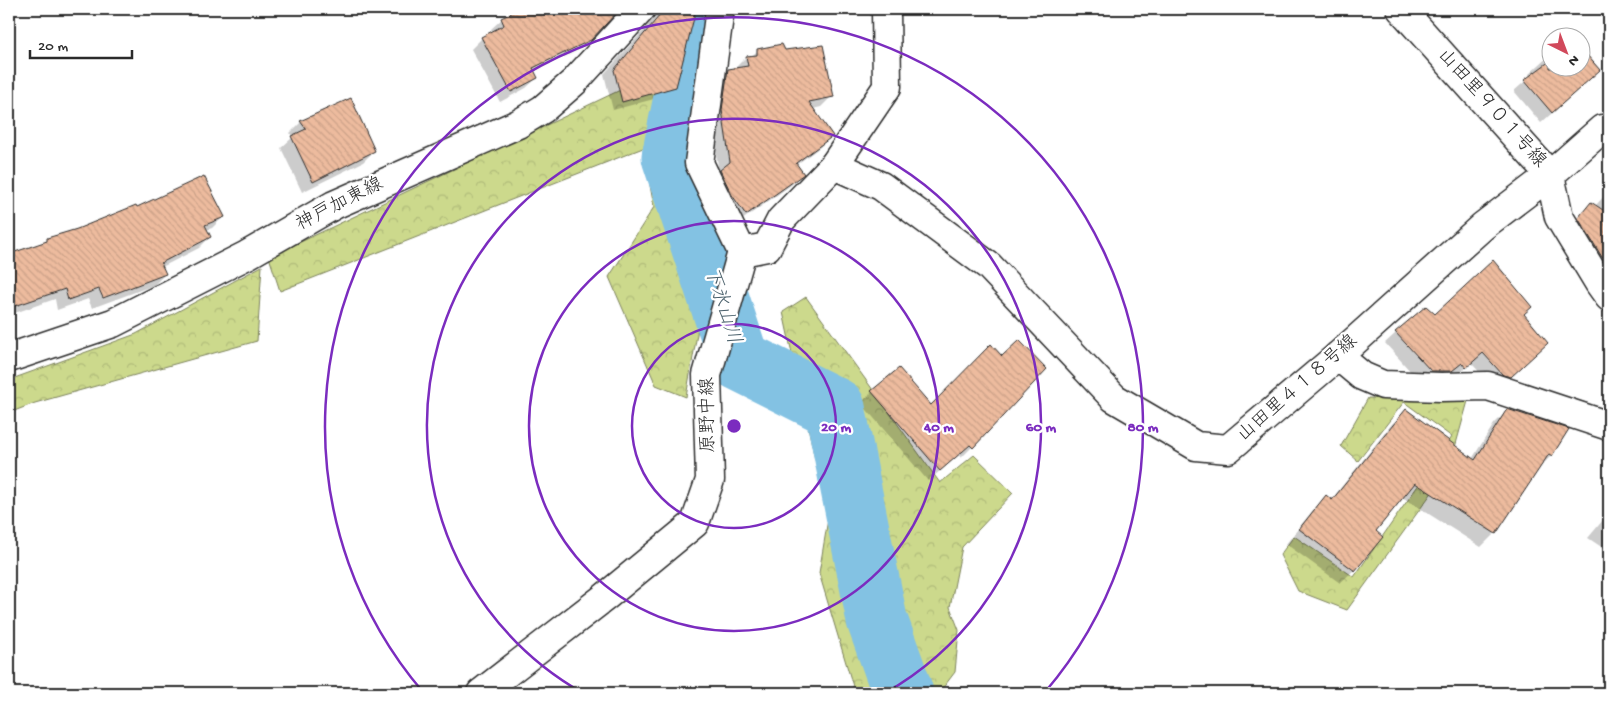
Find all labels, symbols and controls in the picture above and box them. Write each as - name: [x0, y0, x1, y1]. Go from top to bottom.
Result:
- scale bar: [30, 28, 132, 60]
- north arrow: [1540, 28, 1590, 78]
- text: 20 m: [38, 38, 68, 56]
- street label: 山田里９０１号線: [1432, 44, 1551, 173]
- text: N: [1564, 50, 1582, 69]
- street label: 神戸加東線: [292, 172, 388, 237]
- water label: 下氷山川: [698, 264, 745, 348]
- street label: 山田里４１８号線: [1232, 330, 1363, 448]
- street label: 原野中線: [696, 377, 721, 453]
- centre of rings: [725, 417, 743, 435]
- text: 20 m: [821, 419, 851, 437]
- text: 40 m: [923, 419, 954, 437]
- text: 60 m: [1026, 419, 1057, 437]
- text: 80 m: [1128, 419, 1159, 437]

